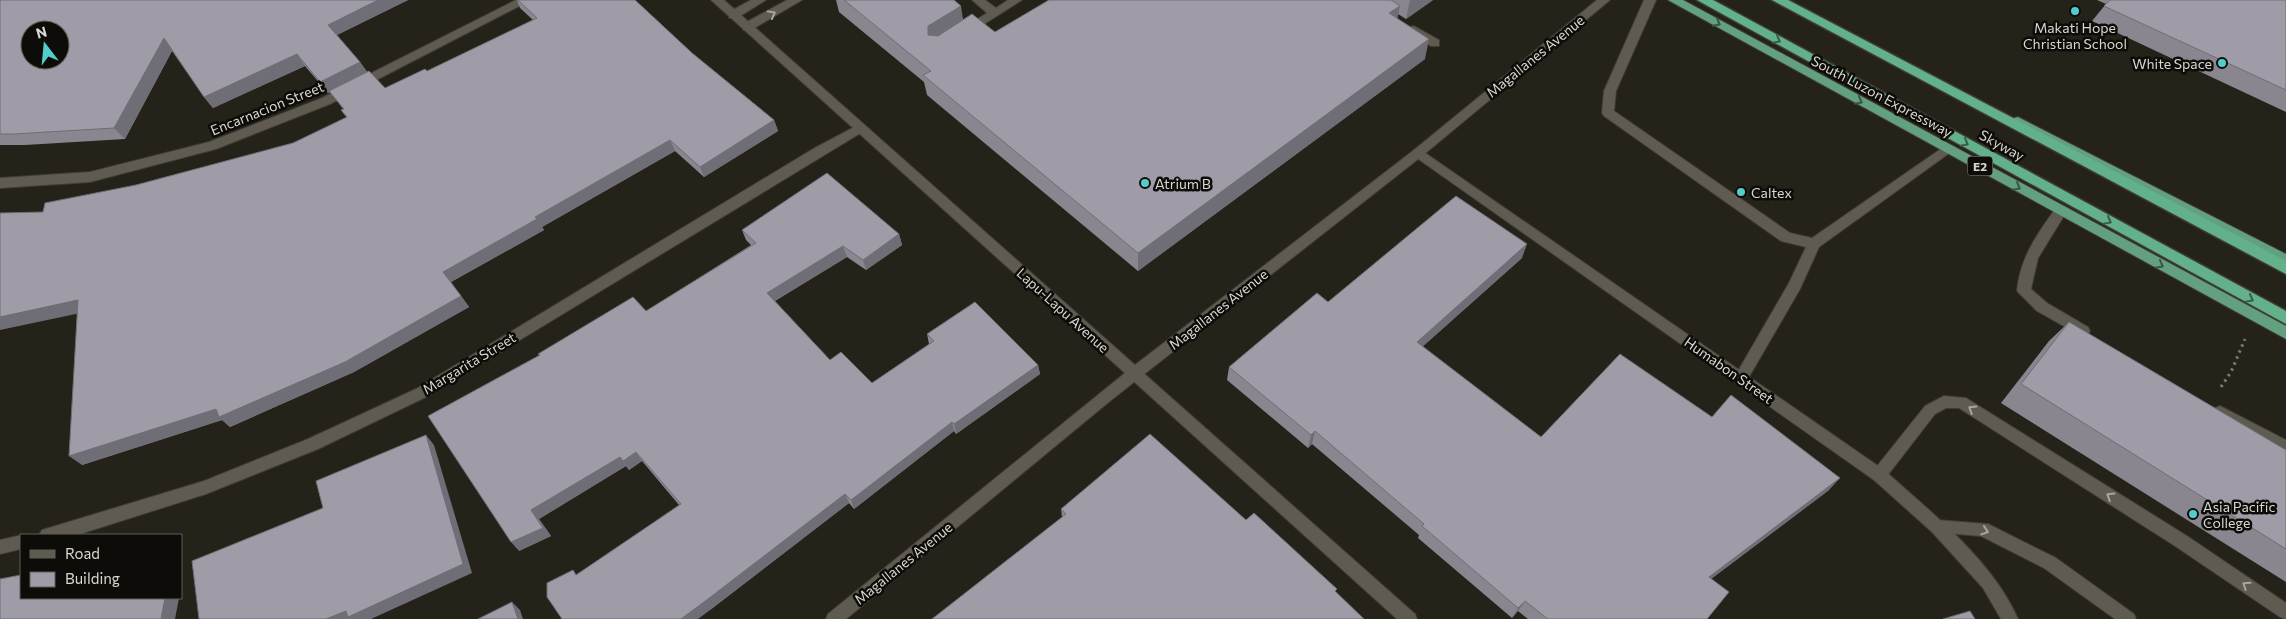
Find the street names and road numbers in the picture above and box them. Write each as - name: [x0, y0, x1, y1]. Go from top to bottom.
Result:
- street label: Magallanes Avenue: [1483, 11, 1587, 101]
- street label: South Luzon Expressway: [1808, 52, 1956, 140]
- street label: Encarnacion Street: [208, 77, 326, 138]
- street label: Skyway: [1977, 126, 2027, 164]
- road number: E2: [1968, 157, 1992, 176]
- street label: Lapu-Lapu Avenue: [1013, 264, 1113, 356]
- street label: Magallanes Avenue: [1165, 265, 1271, 353]
- street label: Margarita Street: [419, 328, 519, 397]
- street label: Humabon Street: [1681, 333, 1777, 407]
- street label: Magallanes Avenue: [851, 518, 955, 608]

